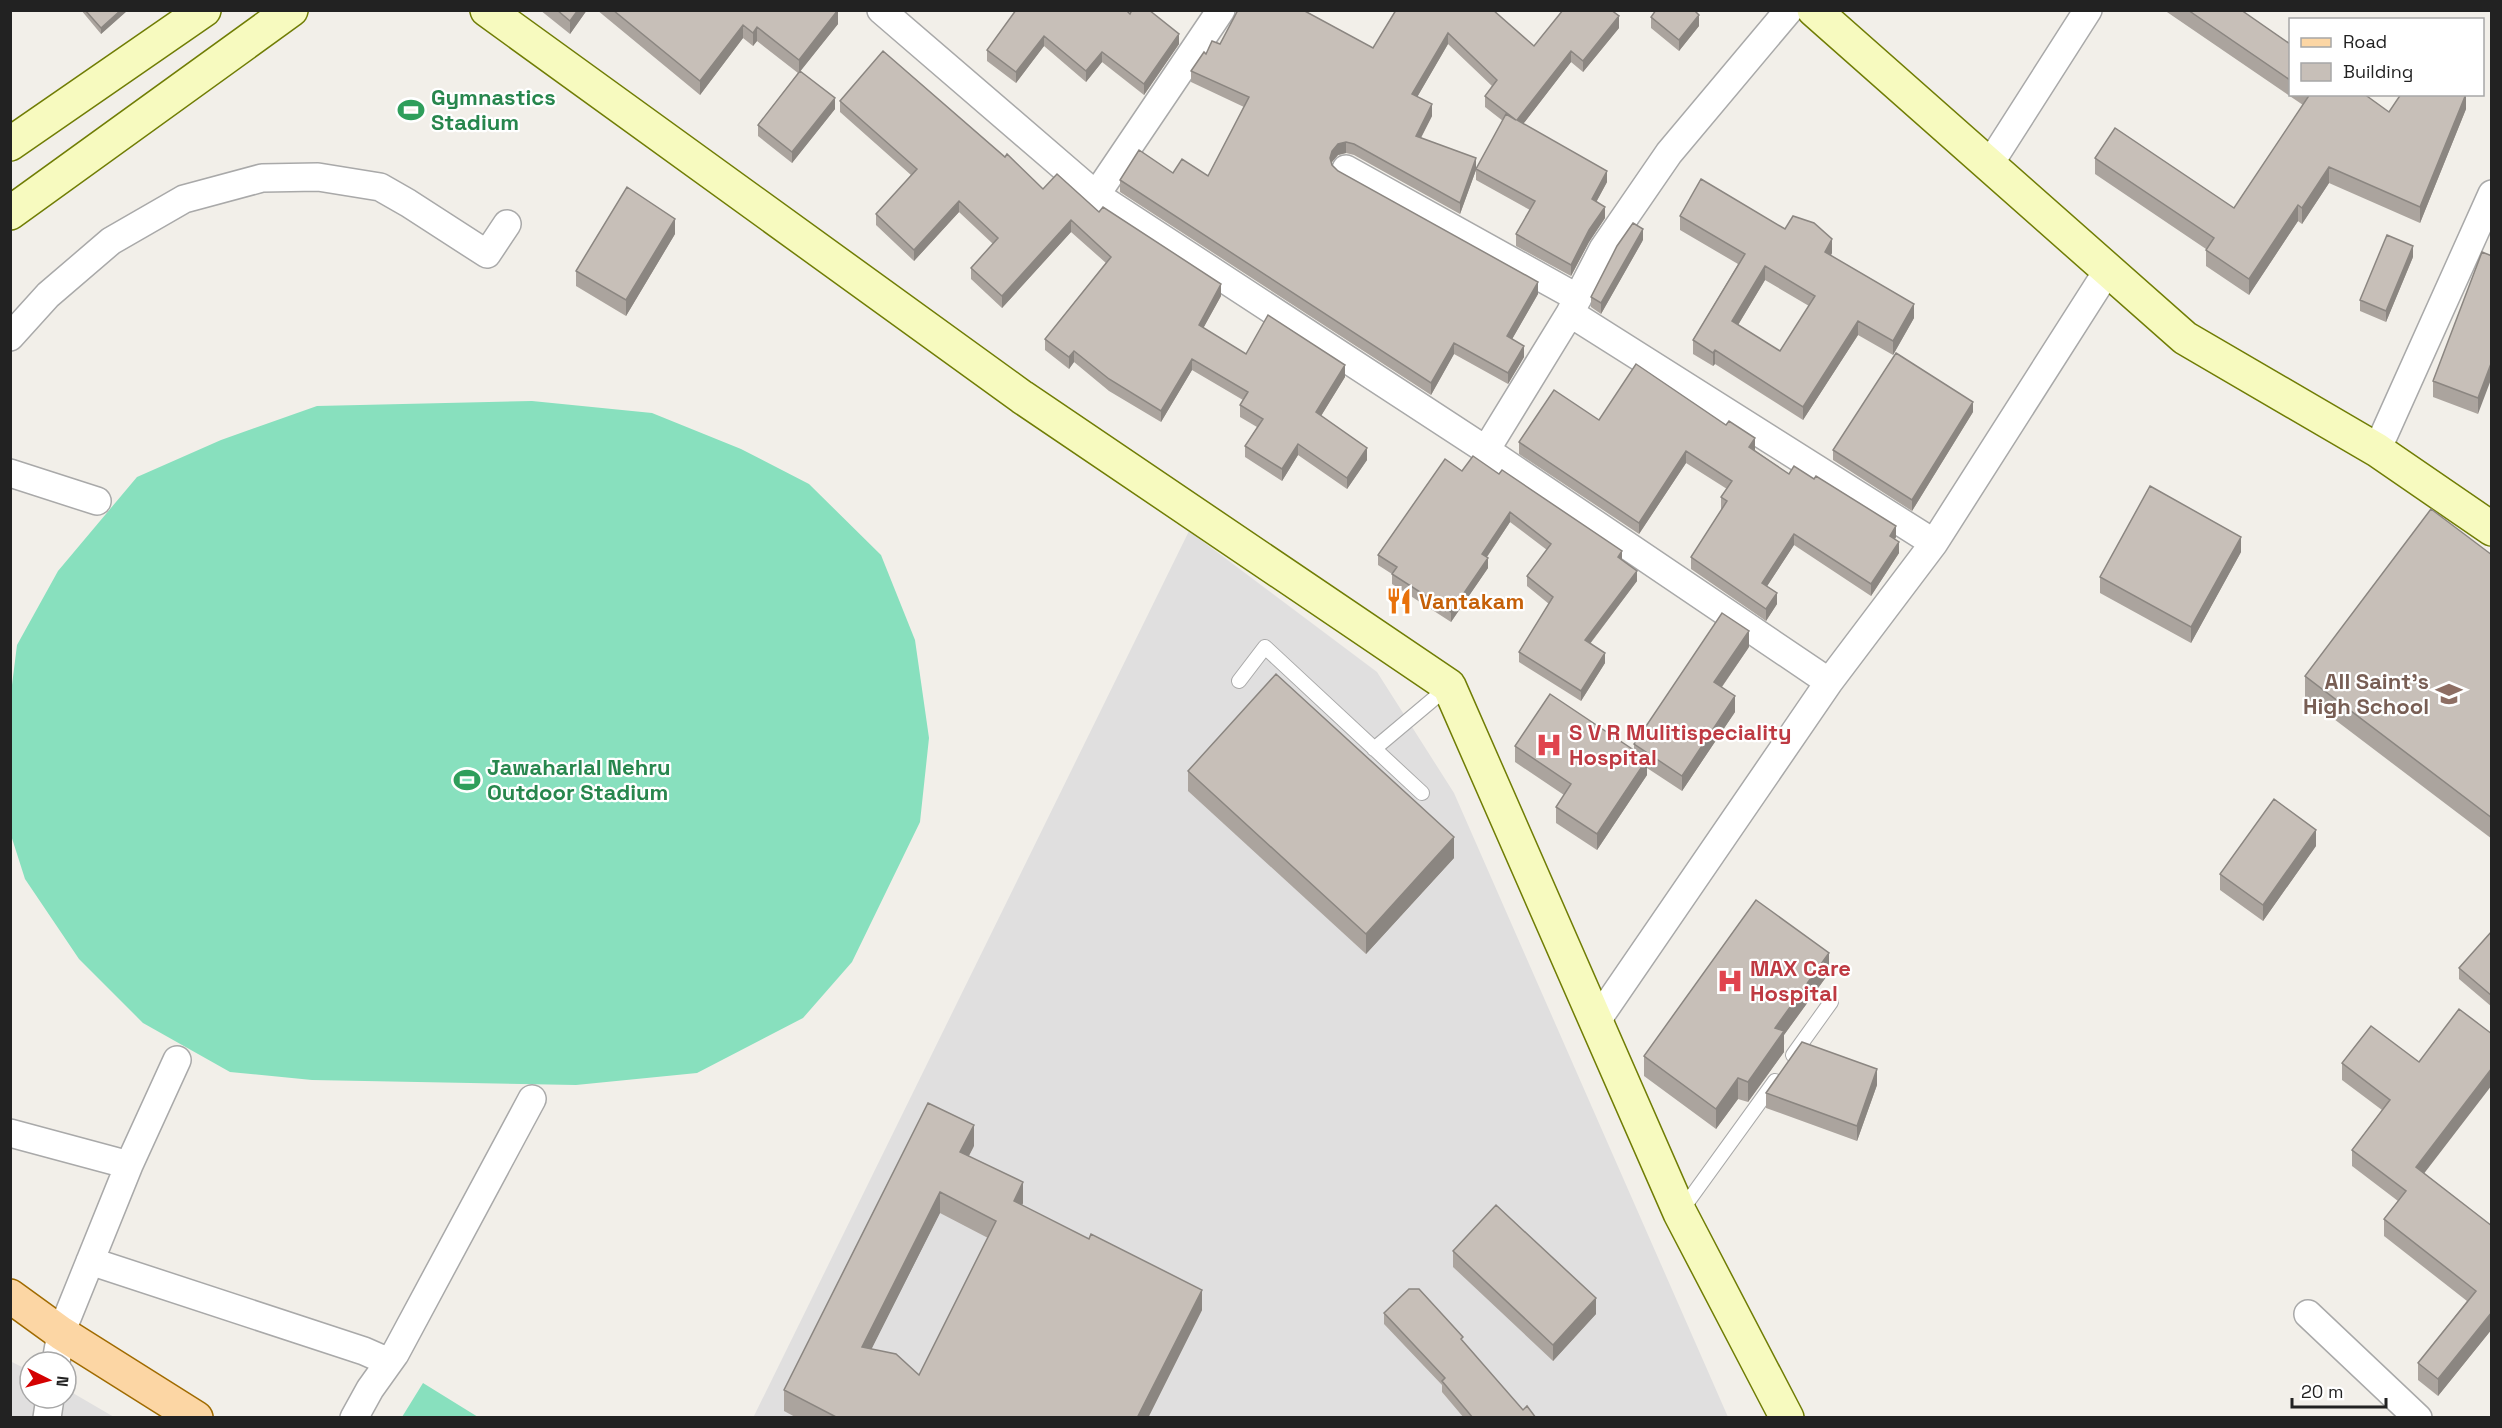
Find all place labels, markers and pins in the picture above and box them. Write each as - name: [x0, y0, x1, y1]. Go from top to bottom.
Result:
- place label: Gymnastics Stadium: [431, 83, 556, 136]
- sports icon: Gymnastics Stadium: [396, 95, 426, 125]
- restaurant icon: Vantakam: [1384, 586, 1414, 616]
- place label: Vantakam: [1419, 587, 1524, 615]
- place label: All Saint's High School: [2303, 667, 2429, 720]
- school or university icon: All Saint's High School: [2434, 679, 2464, 709]
- place label: S V R Mulitispeciality Hospital: [1569, 718, 1792, 771]
- hospital icon: S V R Mulitispeciality Hospital: [1534, 730, 1564, 760]
- place label: Jawaharlal Nehru Outdoor Stadium: [487, 753, 671, 806]
- sports icon: Jawaharlal Nehru Outdoor Stadium: [452, 765, 482, 795]
- place label: MAX Care Hospital: [1750, 954, 1851, 1007]
- hospital icon: MAX Care Hospital: [1715, 966, 1745, 996]

